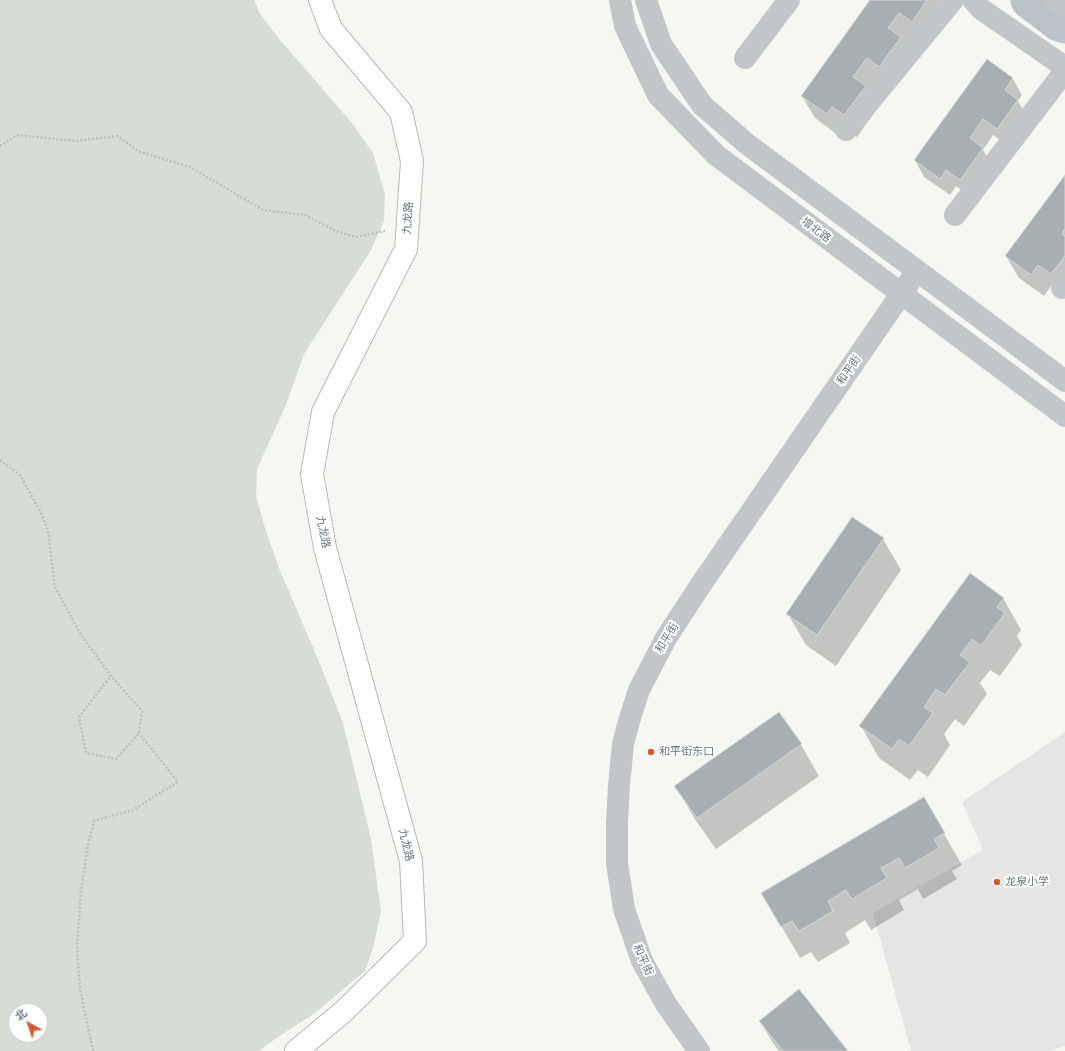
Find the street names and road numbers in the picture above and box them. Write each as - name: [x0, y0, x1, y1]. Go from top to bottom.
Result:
- street label: 九龙路: [400, 201, 416, 235]
- street label: 增北路: [799, 215, 833, 245]
- street label: 和平街: [834, 353, 864, 387]
- street label: 九龙路: [313, 515, 333, 549]
- street label: 和平街: [653, 620, 681, 656]
- street label: 九龙路: [396, 827, 416, 863]
- street label: 和平街: [630, 942, 656, 978]

